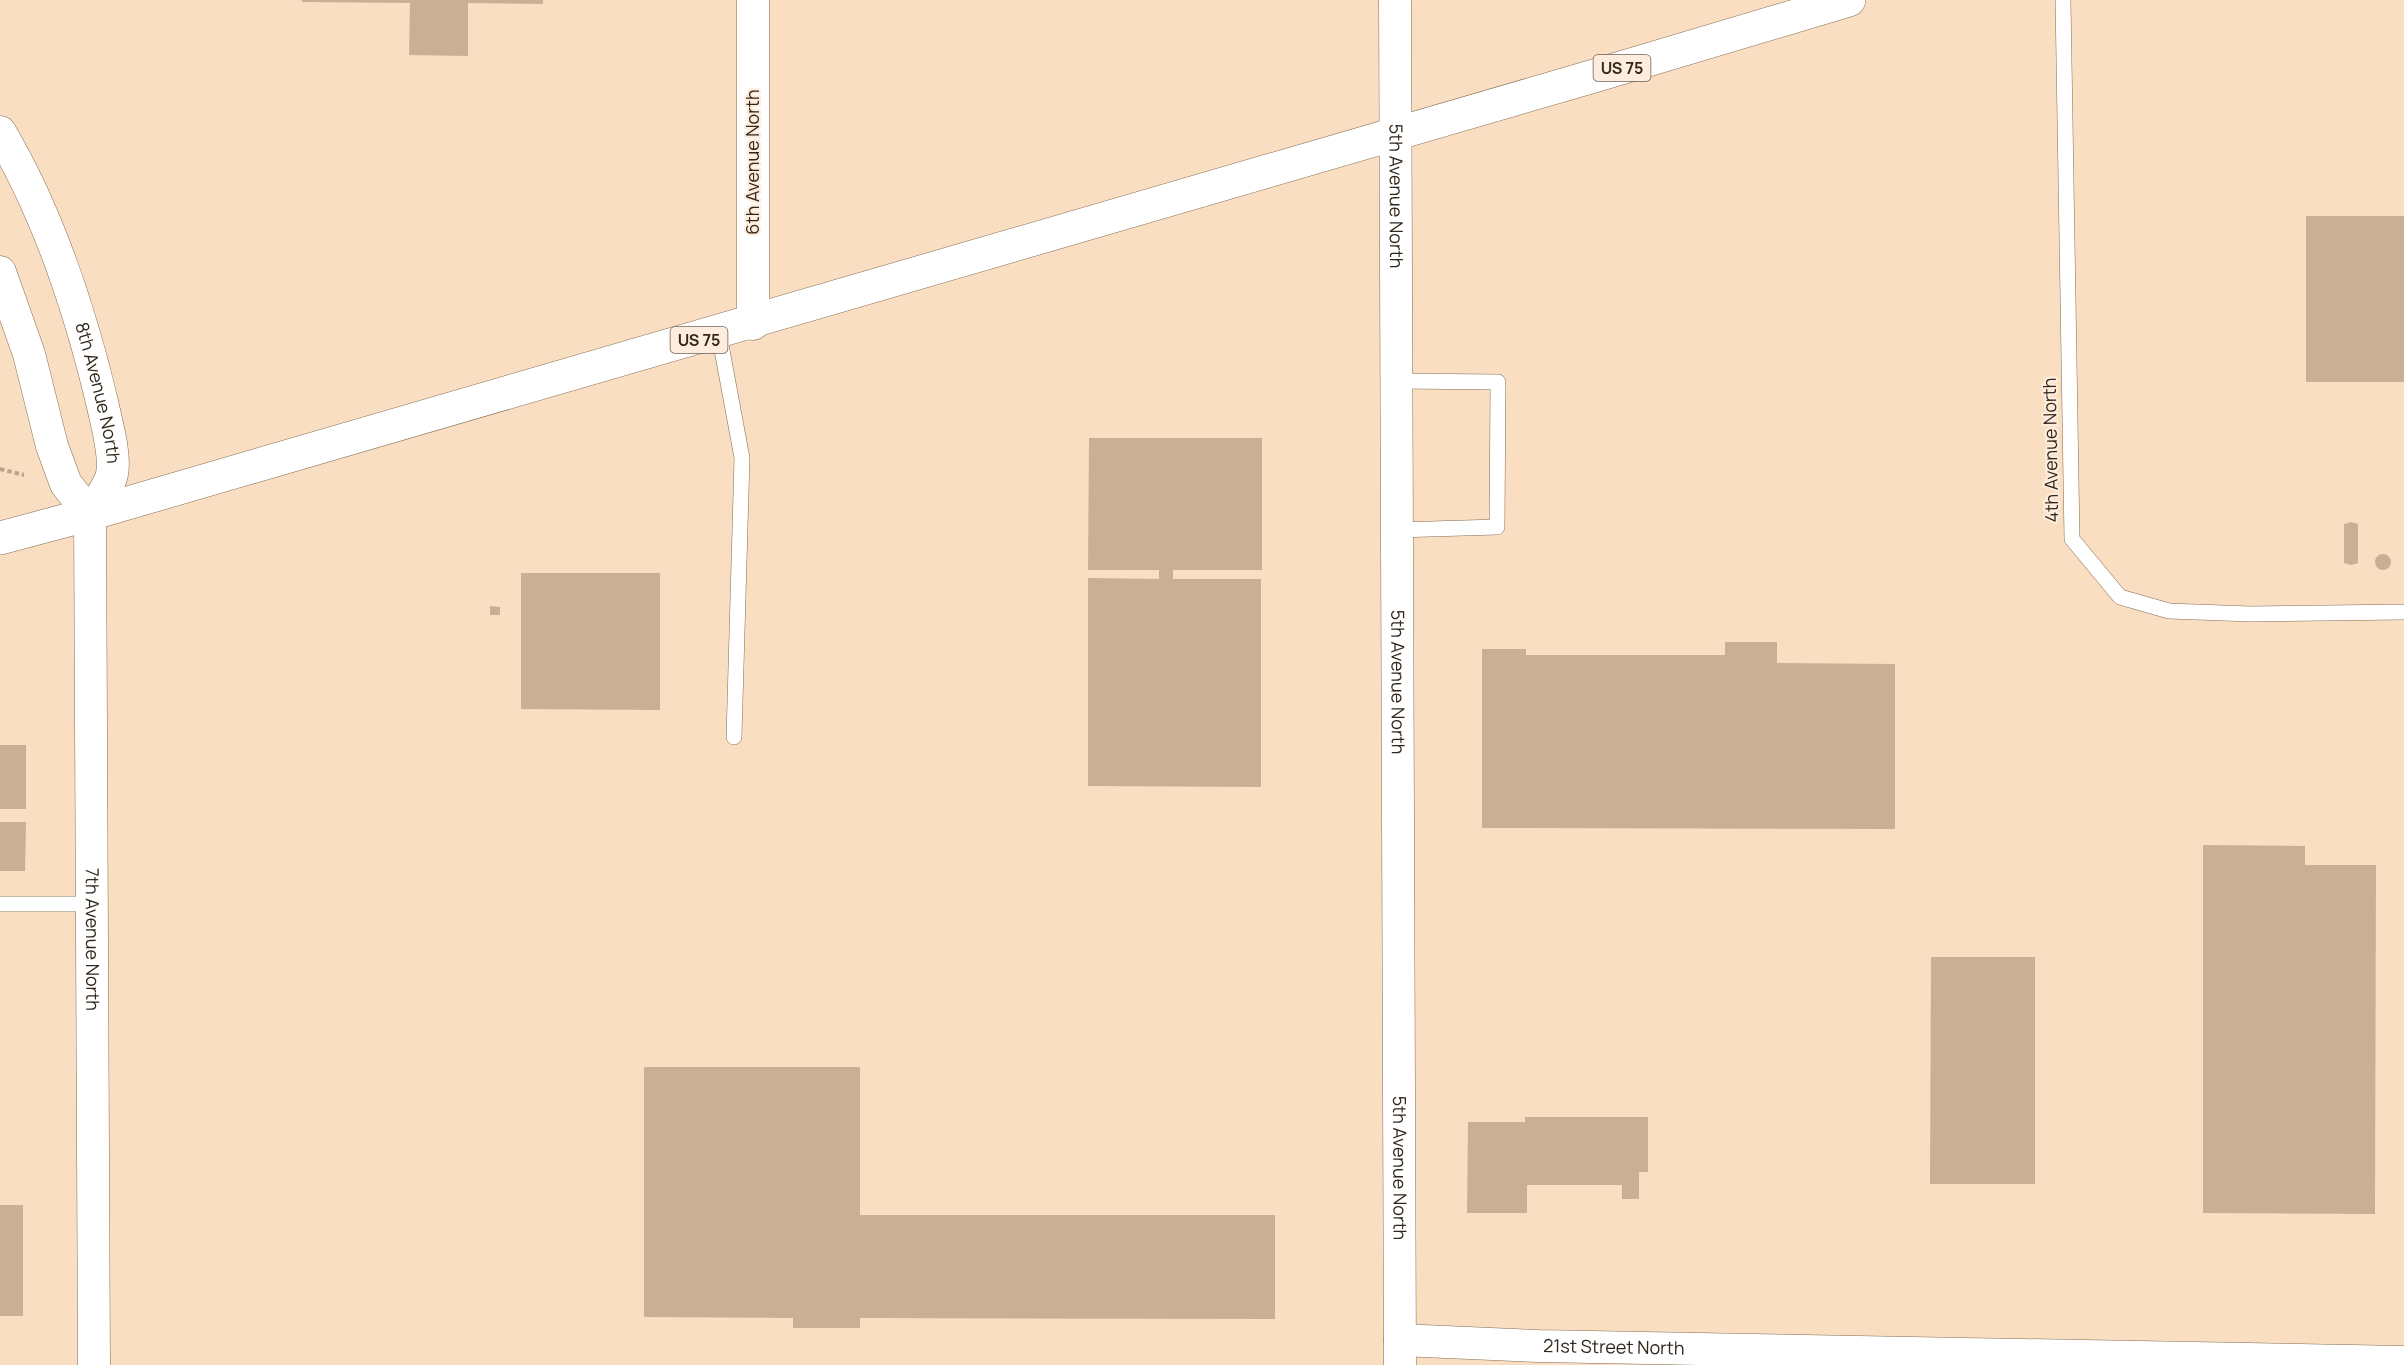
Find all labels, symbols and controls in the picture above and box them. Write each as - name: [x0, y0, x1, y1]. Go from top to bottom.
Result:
- road number: US 75: [1594, 55, 1650, 81]
- street label: 6th Avenue North: [740, 89, 764, 235]
- street label: 5th Avenue North: [1384, 124, 1409, 268]
- street label: 8th Avenue North: [70, 319, 126, 464]
- road number: US 75: [670, 327, 728, 353]
- street label: 4th Avenue North: [2037, 377, 2063, 523]
- street label: 5th Avenue North: [1386, 610, 1411, 754]
- street label: 7th Avenue North: [81, 868, 105, 1011]
- street label: 5th Avenue North: [1388, 1096, 1413, 1240]
- street label: 21st Street North: [1543, 1333, 1685, 1360]

